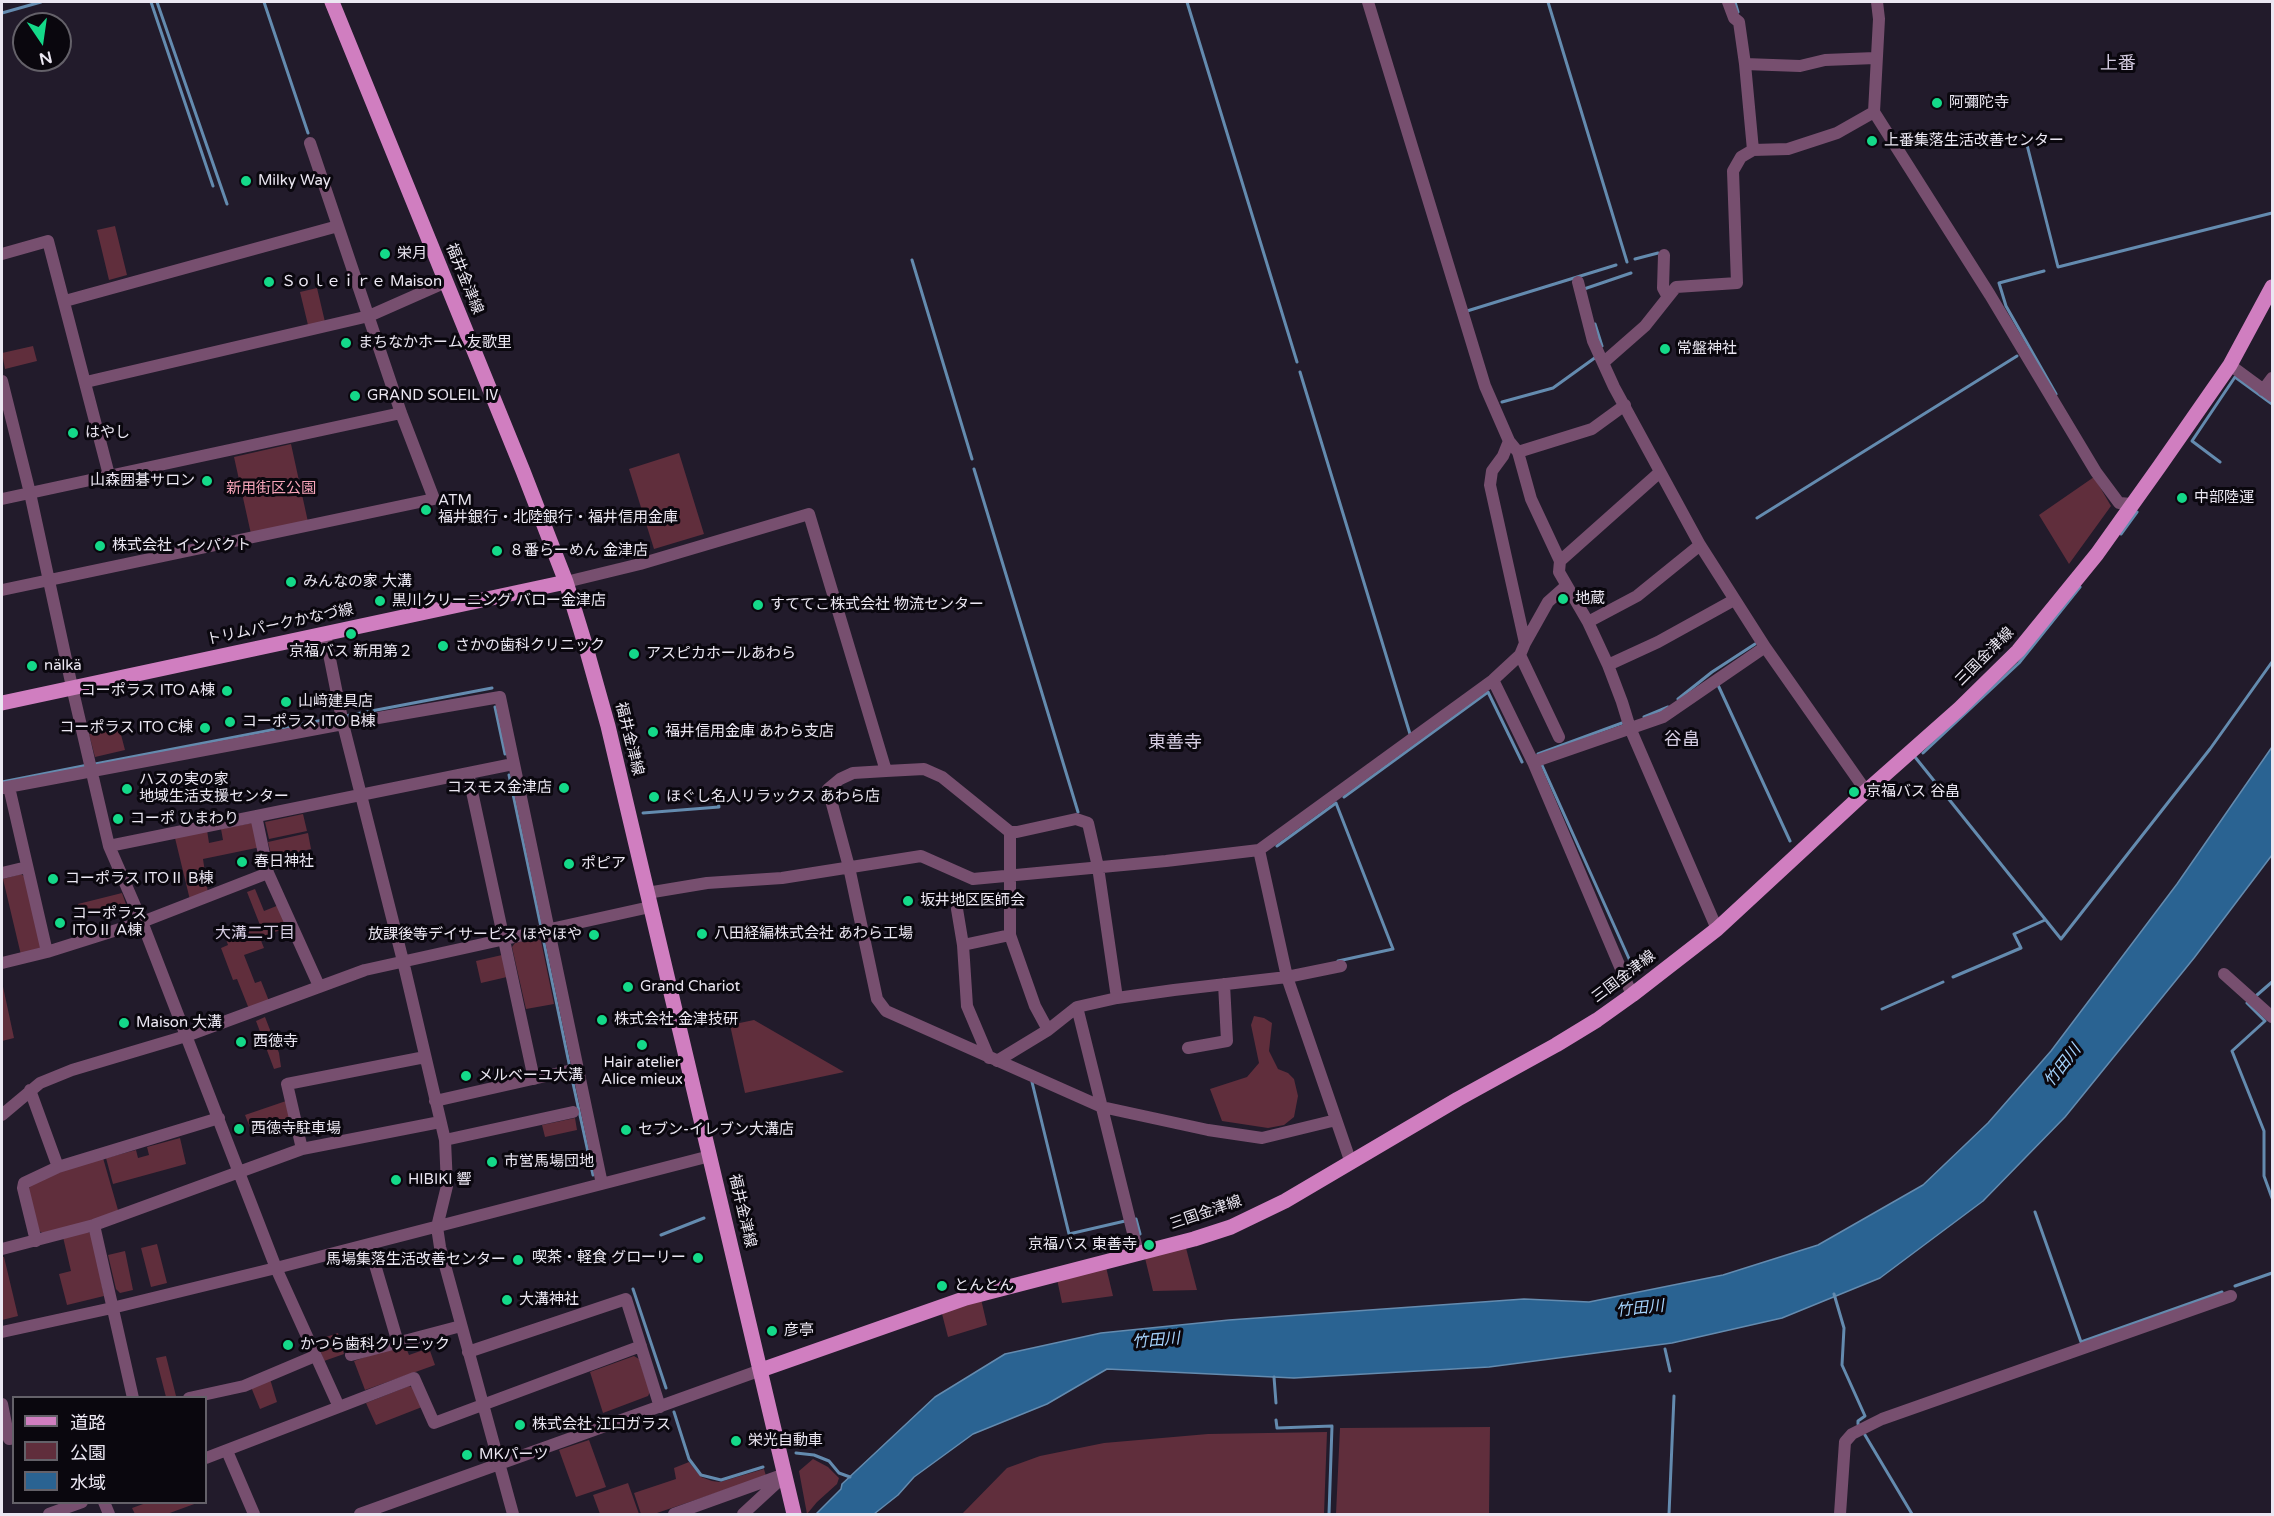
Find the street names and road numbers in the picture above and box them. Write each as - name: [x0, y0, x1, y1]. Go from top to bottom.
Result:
- street label: 福井金津線: [442, 241, 486, 317]
- street label: トリムパークかなづ線: [205, 601, 355, 649]
- street label: 三国金津線: [1952, 624, 2018, 690]
- street label: 福井金津線: [611, 700, 647, 778]
- street label: 三国金津線: [1589, 947, 1659, 1007]
- street label: 福井金津線: [725, 1172, 759, 1250]
- street label: 三国金津線: [1168, 1192, 1244, 1234]

